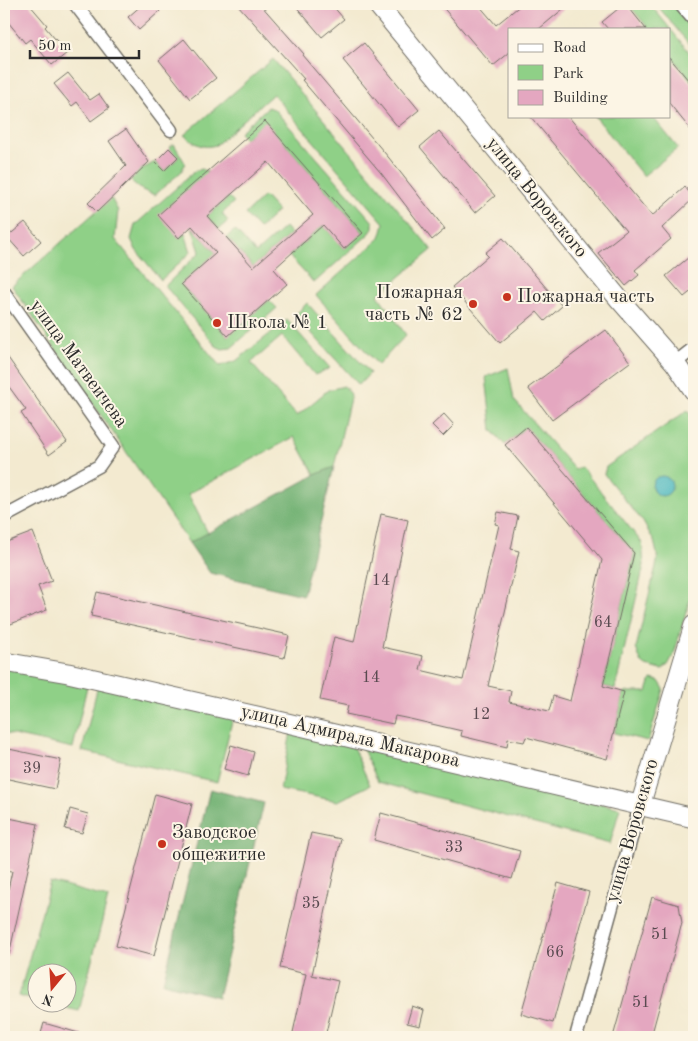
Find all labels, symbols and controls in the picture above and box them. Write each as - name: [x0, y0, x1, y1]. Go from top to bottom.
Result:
- scale bar: [30, 28, 139, 60]
- legend: [508, 28, 670, 118]
- text: 50 m: [38, 39, 72, 54]
- text: Road: [553, 41, 587, 56]
- text: Park: [553, 67, 584, 82]
- text: Building: [553, 91, 608, 106]
- street label: улица Воровского: [482, 134, 590, 262]
- place label: Пожарная часть № 62: [365, 284, 463, 325]
- place label: Пожарная часть: [517, 288, 654, 307]
- marker: Пожарная часть: [501, 291, 513, 303]
- street label: улица Матвеичева: [25, 297, 131, 432]
- marker: Пожарная часть № 62: [467, 298, 479, 310]
- place label: Школа № 1: [227, 314, 328, 333]
- marker: Школа № 1: [211, 317, 223, 329]
- house number: 14: [372, 573, 390, 589]
- house number: 64: [594, 615, 612, 631]
- house number: 14: [362, 670, 380, 686]
- street label: улица Адмирала Макарова: [239, 702, 462, 772]
- house number: 12: [472, 707, 490, 723]
- street label: улица Воровского: [603, 757, 663, 905]
- house number: 39: [23, 761, 41, 777]
- place label: Заводское общежитие: [172, 824, 266, 865]
- marker: Заводское общежитие: [156, 838, 168, 850]
- house number: 33: [445, 840, 463, 856]
- house number: 35: [302, 896, 320, 912]
- house number: 51: [651, 927, 669, 943]
- house number: 66: [546, 945, 564, 961]
- north arrow: [28, 964, 78, 1014]
- text: N: [41, 991, 56, 1008]
- house number: 51: [632, 995, 650, 1011]

